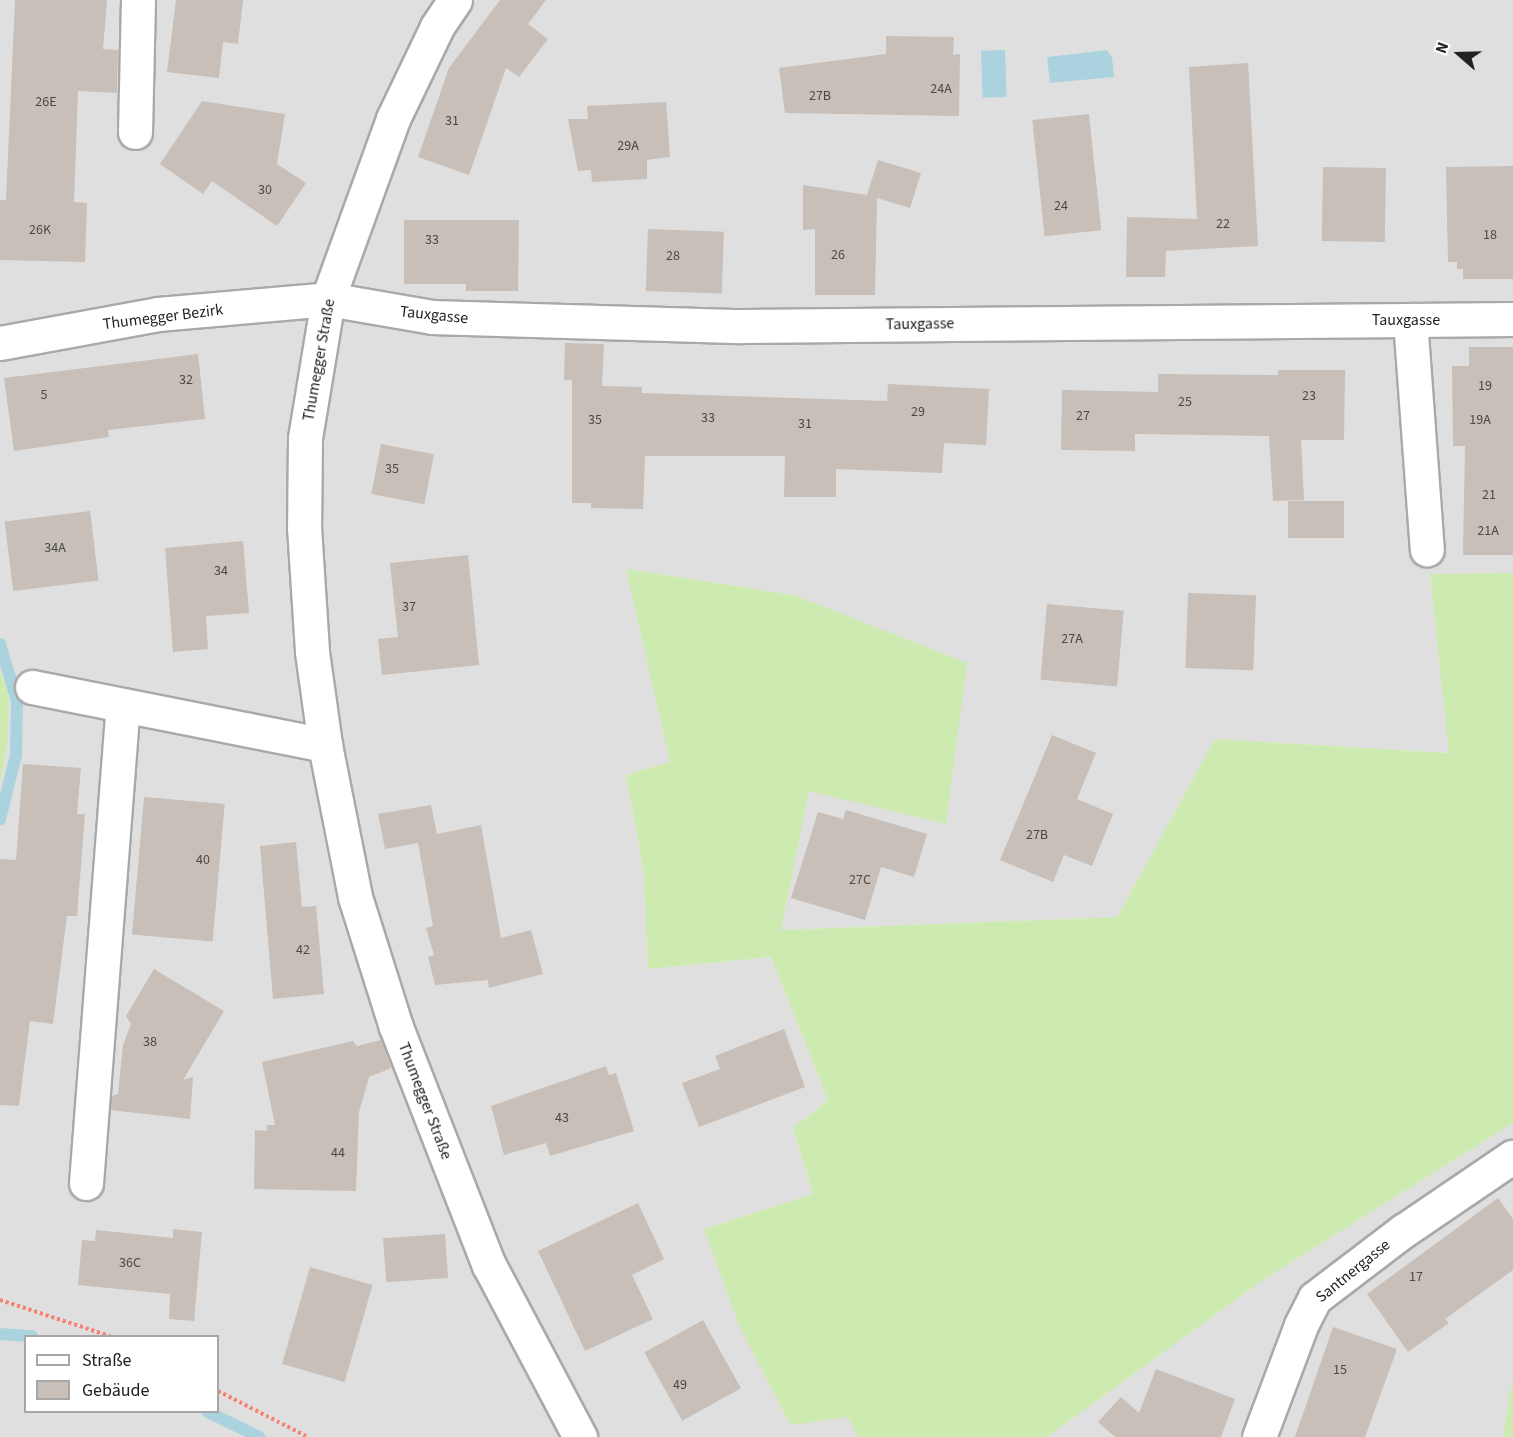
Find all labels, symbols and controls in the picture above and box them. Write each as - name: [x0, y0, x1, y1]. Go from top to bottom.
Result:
- north arrow: [1429, 24, 1489, 84]
- text: N: [1430, 39, 1454, 57]
- house number: 24A: [930, 81, 952, 97]
- house number: 27B: [809, 88, 831, 104]
- house number: 26E: [35, 94, 57, 110]
- house number: 31: [445, 113, 459, 129]
- house number: 29A: [617, 138, 639, 154]
- house number: 30: [258, 182, 272, 198]
- house number: 24: [1054, 198, 1068, 214]
- house number: 22: [1216, 216, 1230, 232]
- house number: 26K: [29, 222, 51, 238]
- house number: 18: [1483, 227, 1497, 243]
- house number: 33: [425, 232, 439, 248]
- house number: 26: [831, 247, 845, 263]
- house number: 28: [666, 248, 680, 264]
- street label: Thumegger Straße: [299, 297, 339, 423]
- street label: Thumegger Bezirk: [102, 300, 224, 334]
- street label: Tauxgasse: [399, 302, 469, 328]
- street label: Tauxgasse: [1372, 310, 1440, 330]
- street label: Tauxgasse: [886, 314, 954, 334]
- house number: 32: [179, 372, 193, 388]
- house number: 19: [1478, 378, 1492, 394]
- house number: 5: [41, 387, 47, 403]
- house number: 23: [1302, 388, 1316, 404]
- house number: 25: [1178, 394, 1192, 410]
- house number: 29: [911, 404, 925, 420]
- house number: 27: [1076, 408, 1090, 424]
- house number: 33: [701, 410, 715, 426]
- house number: 35: [588, 412, 602, 428]
- house number: 19A: [1469, 412, 1491, 428]
- house number: 31: [798, 416, 812, 432]
- house number: 35: [385, 461, 399, 477]
- house number: 21: [1482, 487, 1496, 503]
- house number: 21A: [1477, 523, 1499, 539]
- house number: 34A: [44, 540, 66, 556]
- house number: 34: [214, 563, 228, 579]
- house number: 37: [402, 599, 416, 615]
- house number: 27A: [1061, 631, 1083, 647]
- house number: 27B: [1026, 827, 1048, 843]
- house number: 40: [196, 852, 210, 868]
- house number: 27C: [849, 872, 871, 888]
- house number: 42: [296, 942, 310, 958]
- house number: 38: [143, 1034, 157, 1050]
- street label: Thumegger Straße: [394, 1040, 456, 1162]
- house number: 43: [555, 1110, 569, 1126]
- house number: 44: [331, 1145, 345, 1161]
- street label: Santnergasse: [1312, 1235, 1394, 1307]
- house number: 36C: [119, 1255, 141, 1271]
- house number: 17: [1409, 1269, 1423, 1285]
- legend: [24, 1335, 219, 1413]
- text: Straße: [82, 1348, 131, 1373]
- house number: 15: [1333, 1362, 1347, 1378]
- house number: 49: [673, 1377, 687, 1393]
- text: Gebäude: [82, 1378, 150, 1403]

